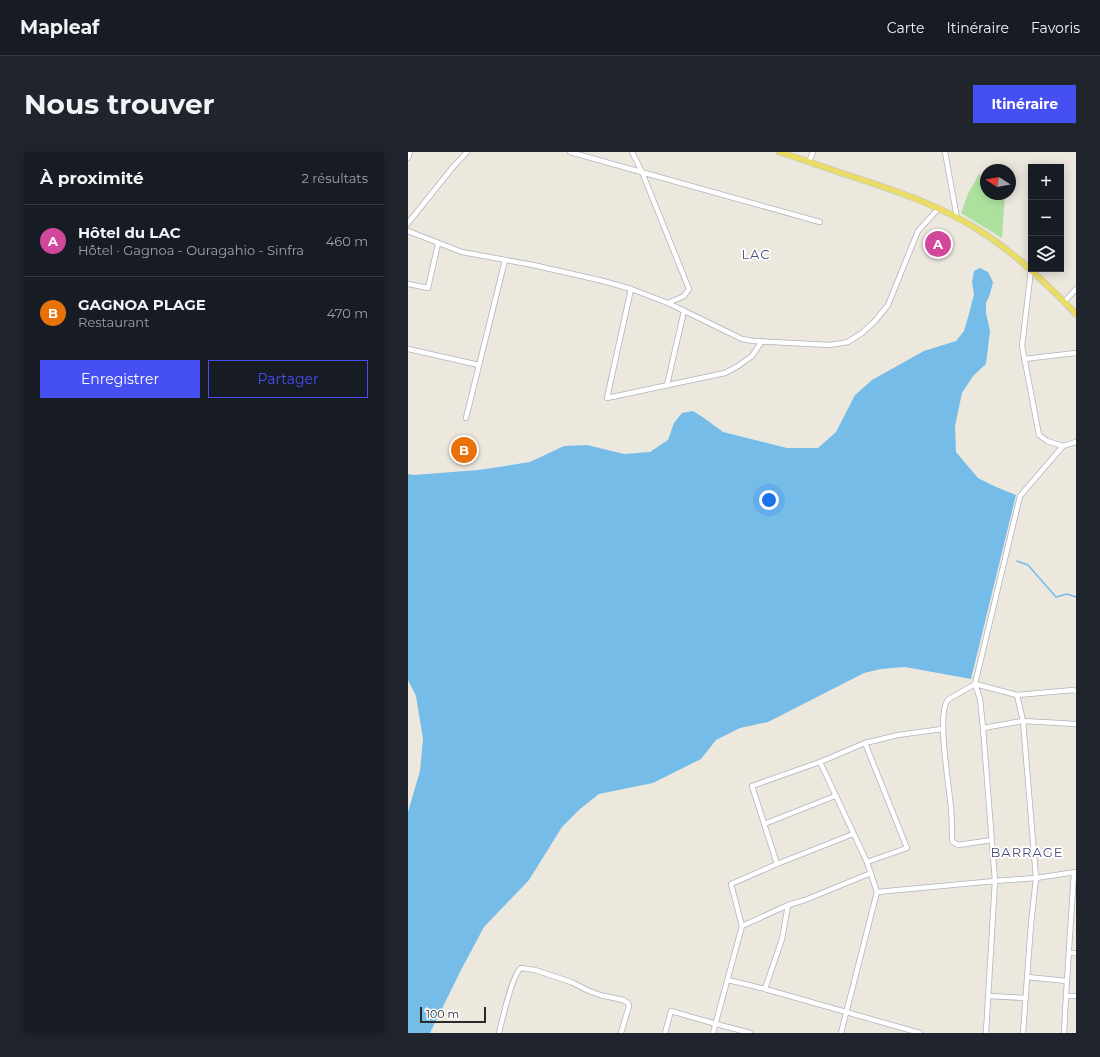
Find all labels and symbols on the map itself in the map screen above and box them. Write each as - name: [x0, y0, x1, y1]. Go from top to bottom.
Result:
- north arrow: [980, 164, 1016, 200]
- pin: A: [925, 229, 951, 259]
- district label: LAC: [741, 246, 771, 262]
- pin: B: [451, 435, 477, 465]
- your location: [759, 490, 779, 510]
- district label: BARRAGE: [991, 844, 1063, 860]
- scale bar: [420, 1005, 486, 1024]

